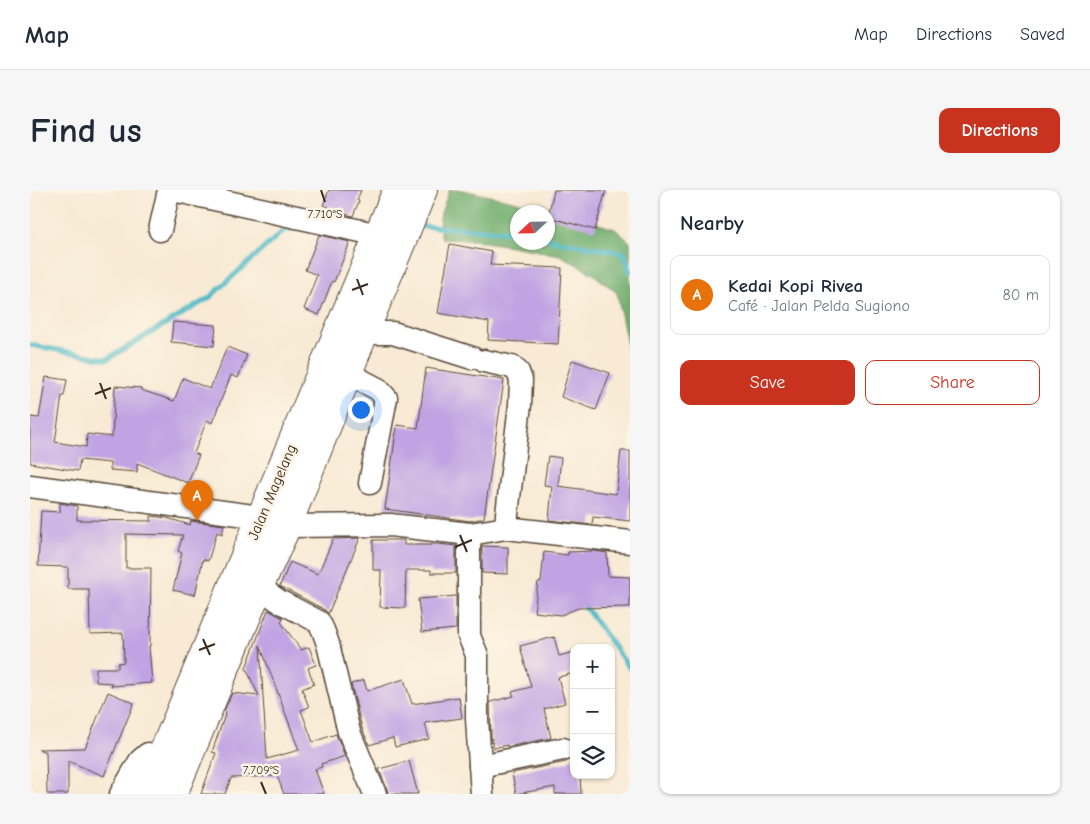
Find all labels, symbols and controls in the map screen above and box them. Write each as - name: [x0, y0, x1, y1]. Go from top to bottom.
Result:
- text: Map: [25, 21, 69, 49]
- text: Map: [854, 24, 888, 45]
- text: Directions: [916, 24, 992, 45]
- text: Saved: [1020, 24, 1065, 45]
- button: Directions: [939, 108, 1060, 153]
- text: Find us: [30, 110, 142, 151]
- north arrow: [510, 205, 555, 250]
- text: 7.710°S: [308, 207, 343, 221]
- text: Nearby: [680, 211, 744, 235]
- text: Kedai Kopi Rivea: [728, 275, 863, 297]
- text: A: [693, 286, 701, 304]
- text: 80 m: [1002, 286, 1039, 304]
- text: Café · Jalan Pelda Sugiono: [728, 297, 910, 315]
- button: Save: [680, 360, 855, 405]
- button: Share: [865, 360, 1040, 405]
- your location: [348, 397, 374, 423]
- street label: Jalan Magelang: [244, 442, 300, 542]
- pin: A: [181, 480, 213, 521]
- map controls: [570, 644, 615, 779]
- button: +: [570, 644, 615, 689]
- button: −: [570, 689, 615, 734]
- button: layers: [570, 734, 615, 779]
- text: 7.709°S: [243, 763, 280, 777]

